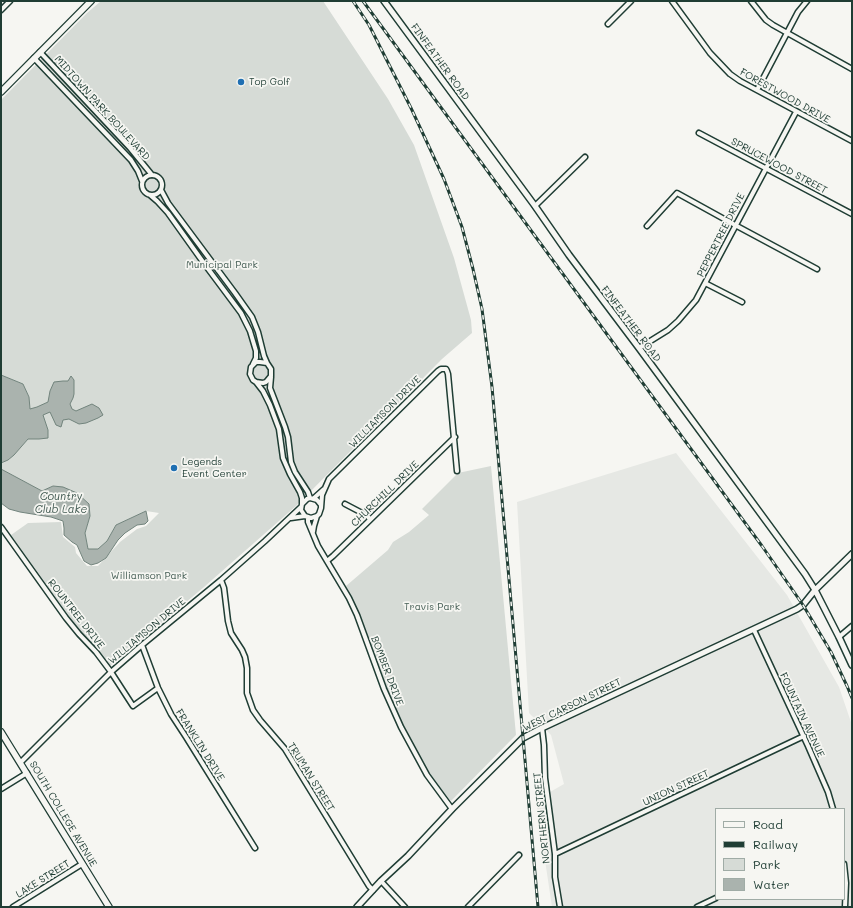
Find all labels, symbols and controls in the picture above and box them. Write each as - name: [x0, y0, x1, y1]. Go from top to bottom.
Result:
- street label: FINFEATHER ROAD: [408, 21, 472, 103]
- street label: MIDTOWN PARK BOULEVARD: [52, 53, 152, 163]
- street label: FORESTWOOD DRIVE: [738, 66, 832, 126]
- place label: Top Golf: [249, 76, 290, 88]
- marker: Top Golf: [236, 77, 246, 87]
- street label: SPRUCEWOOD STREET: [729, 136, 829, 196]
- street label: PEPPERTREE DRIVE: [695, 191, 747, 279]
- park label: Municipal Park: [186, 259, 258, 271]
- street label: FINFEATHER ROAD: [599, 284, 663, 364]
- street label: WILLIAMSON DRIVE: [346, 373, 424, 451]
- place label: Legends Event Center: [182, 456, 247, 480]
- street label: CHURCHILL DRIVE: [349, 459, 421, 529]
- marker: Legends Event Center: [169, 463, 179, 473]
- water label: Country Club Lake: [35, 490, 87, 516]
- park label: Williamson Park: [111, 570, 187, 582]
- street label: ROUNTREE DRIVE: [45, 577, 107, 651]
- street label: WILLIAMSON DRIVE: [106, 595, 188, 667]
- park label: Travis Park: [404, 601, 460, 613]
- street label: BOMBER DRIVE: [368, 635, 406, 707]
- street label: FOUNTAIN AVENUE: [777, 671, 827, 759]
- street label: WEST CARSON STREET: [521, 676, 623, 734]
- street label: FRANKLIN DRIVE: [173, 707, 227, 783]
- street label: TRUMAN STREET: [285, 740, 337, 814]
- street label: SOUTH COLLEGE AVENUE: [27, 759, 99, 869]
- street label: UNION STREET: [641, 767, 711, 809]
- street label: NORTHERN STREET: [531, 772, 553, 864]
- legend: [715, 808, 845, 900]
- text: Road: [753, 816, 783, 832]
- text: Railway: [753, 836, 798, 852]
- text: Park: [753, 856, 780, 872]
- street label: LAKE STREET: [14, 858, 72, 900]
- text: Water: [753, 876, 790, 892]

